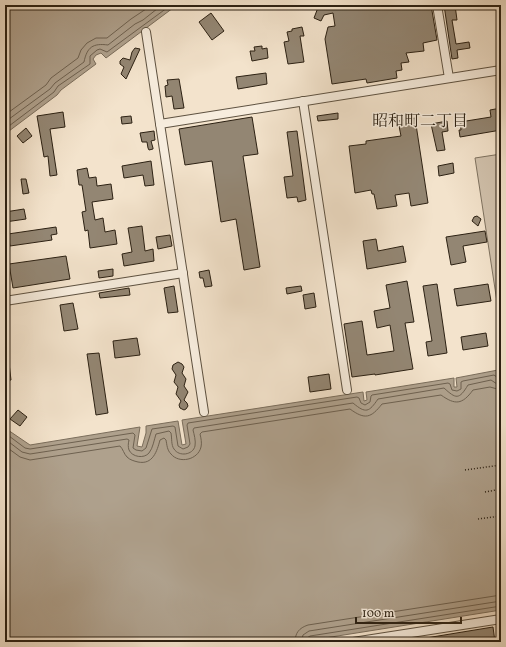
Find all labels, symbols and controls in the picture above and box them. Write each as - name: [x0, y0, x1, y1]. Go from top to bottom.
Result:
- district label: 昭和町二丁目: [372, 111, 468, 133]
- scale bar: [356, 599, 461, 625]
- text: 100 m: [362, 606, 395, 622]

